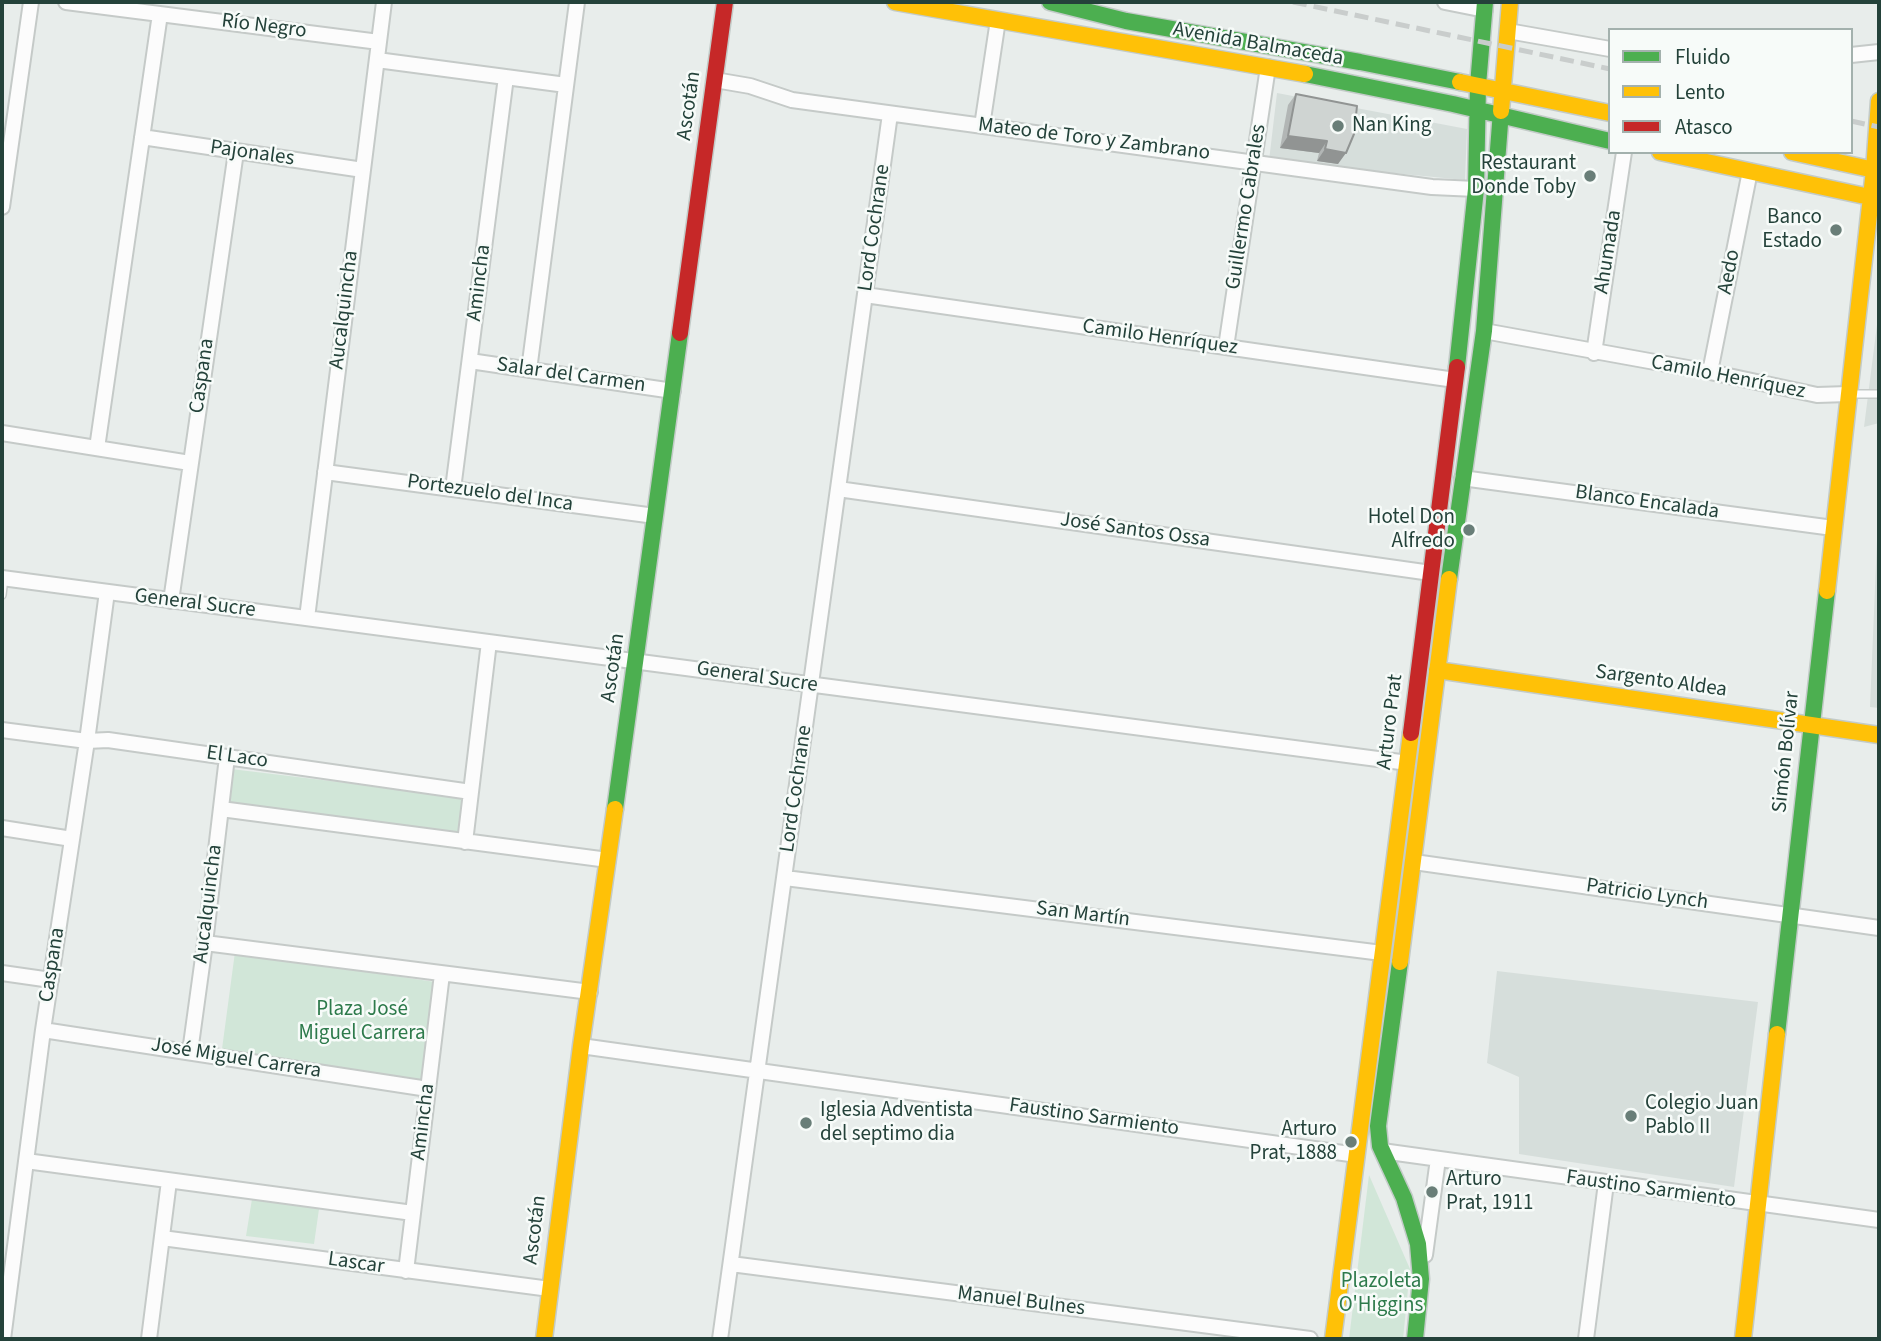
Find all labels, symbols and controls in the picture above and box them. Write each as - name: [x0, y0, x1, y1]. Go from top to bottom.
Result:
- street label: Río Negro: [220, 9, 308, 45]
- street label: Avenida Balmaceda: [1171, 18, 1345, 72]
- legend: [1608, 28, 1853, 154]
- text: Fluido: [1675, 42, 1730, 72]
- street label: Ascotán: [673, 70, 707, 142]
- text: Lento: [1675, 77, 1725, 107]
- text: Atasco: [1675, 112, 1733, 142]
- street label: Mateo de Toro y Zambrano: [977, 113, 1211, 167]
- place label: Nan King: [1352, 113, 1431, 139]
- marker: Nan King: [1330, 118, 1346, 134]
- street label: Guillermo Cabrales: [1221, 123, 1273, 291]
- street label: Pajonales: [208, 136, 296, 172]
- place label: Restaurant Donde Toby: [1471, 151, 1576, 201]
- street label: Lord Cochrane: [854, 163, 896, 293]
- marker: Restaurant Donde Toby: [1582, 168, 1598, 184]
- place label: Banco Estado: [1762, 205, 1822, 255]
- street label: Ahumada: [1590, 208, 1628, 296]
- marker: Banco Estado: [1828, 222, 1844, 238]
- street label: Amincha: [463, 243, 497, 323]
- street label: Aedo: [1713, 248, 1747, 296]
- street label: Aucalquincha: [325, 249, 365, 371]
- street label: Camilo Henríquez: [1081, 315, 1239, 361]
- street label: Caspana: [185, 337, 221, 415]
- street label: Camilo Henríquez: [1649, 351, 1807, 405]
- street label: Salar del Carmen: [495, 353, 647, 399]
- street label: Portezuelo del Inca: [405, 470, 575, 518]
- street label: Blanco Encalada: [1573, 480, 1721, 526]
- place label: Hotel Don Alfredo: [1368, 505, 1455, 555]
- street label: José Santos Ossa: [1058, 508, 1212, 554]
- marker: Hotel Don Alfredo: [1461, 522, 1477, 538]
- street label: General Sucre: [133, 584, 257, 624]
- street label: Ascotán: [597, 632, 631, 704]
- street label: General Sucre: [695, 657, 819, 699]
- street label: Sargento Aldea: [1594, 660, 1728, 704]
- street label: Arturo Prat: [1373, 673, 1409, 771]
- street label: Simón Bolívar: [1768, 690, 1806, 814]
- street label: Lord Cochrane: [776, 724, 818, 854]
- street label: El Laco: [205, 741, 269, 775]
- street label: Aucalquincha: [189, 843, 229, 965]
- street label: Patricio Lynch: [1584, 874, 1710, 916]
- street label: San Martín: [1035, 897, 1131, 933]
- street label: Caspana: [35, 926, 71, 1004]
- park label: Plaza José Miguel Carrera: [298, 997, 426, 1047]
- street label: José Miguel Carrera: [149, 1033, 323, 1085]
- street label: Amincha: [407, 1082, 441, 1162]
- place label: Colegio Juan Pablo II: [1645, 1091, 1759, 1141]
- street label: Faustino Sarmiento: [1008, 1094, 1180, 1142]
- place label: Iglesia Adventista del septimo dia: [820, 1098, 973, 1148]
- marker: Colegio Juan Pablo II: [1623, 1108, 1639, 1124]
- marker: Iglesia Adventista del septimo dia: [798, 1115, 814, 1131]
- place label: Arturo Prat, 1888: [1250, 1117, 1337, 1167]
- marker: Arturo Prat, 1888: [1343, 1134, 1359, 1150]
- street label: Faustino Sarmiento: [1565, 1166, 1737, 1214]
- place label: Arturo Prat, 1911: [1446, 1167, 1533, 1217]
- marker: Arturo Prat, 1911: [1424, 1184, 1440, 1200]
- street label: Ascotán: [519, 1194, 553, 1266]
- street label: Lascar: [326, 1248, 386, 1280]
- park label: Plazoleta O'Higgins: [1339, 1269, 1423, 1319]
- street label: Manuel Bulnes: [956, 1282, 1086, 1322]

